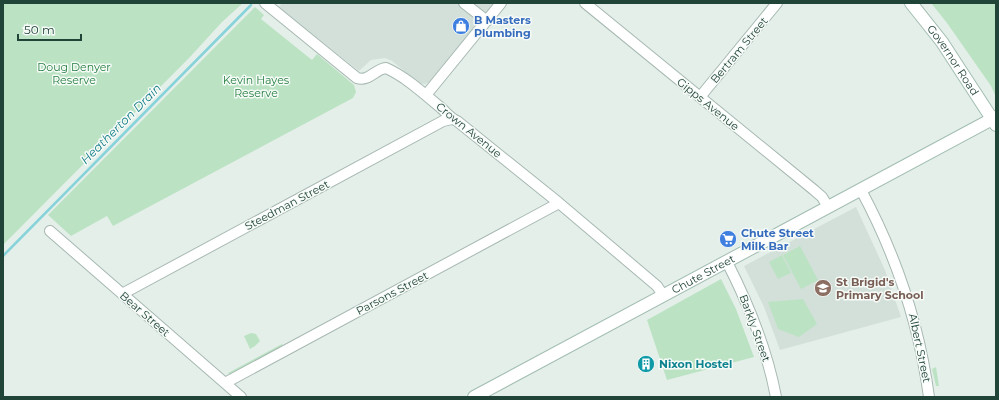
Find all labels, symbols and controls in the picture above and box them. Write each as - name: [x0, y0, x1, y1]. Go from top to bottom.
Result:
- place label: B Masters Plumbing: [474, 13, 531, 40]
- street label: Bertram Street: [707, 14, 771, 86]
- scale bar: [18, 16, 81, 42]
- shop icon: B Masters Plumbing: [451, 16, 471, 36]
- text: 50 m: [24, 22, 55, 37]
- street label: Governor Road: [924, 22, 982, 98]
- park label: Doug Denyer Reserve: [37, 60, 111, 87]
- park label: Kevin Hayes Reserve: [223, 73, 290, 100]
- street label: Gipps Avenue: [674, 75, 742, 134]
- water label: Heatherton Drain: [77, 80, 164, 167]
- street label: Crown Avenue: [433, 99, 505, 161]
- street label: Steedman Street: [242, 177, 332, 233]
- place label: Chute Street Milk Bar: [741, 226, 814, 253]
- supermarket icon: Chute Street Milk Bar: [718, 229, 738, 249]
- street label: Chute Street: [669, 251, 738, 297]
- street label: Parsons Street: [353, 268, 431, 318]
- place label: St Brigid's Primary School: [836, 275, 924, 302]
- school or university icon: St Brigid's Primary School: [813, 278, 833, 298]
- street label: Bear Street: [117, 288, 173, 340]
- street label: Barkly Street: [736, 292, 774, 364]
- street label: Albert Street: [906, 312, 934, 384]
- building icon: Nixon Hostel: [636, 354, 656, 374]
- place label: Nixon Hostel: [659, 357, 732, 371]

